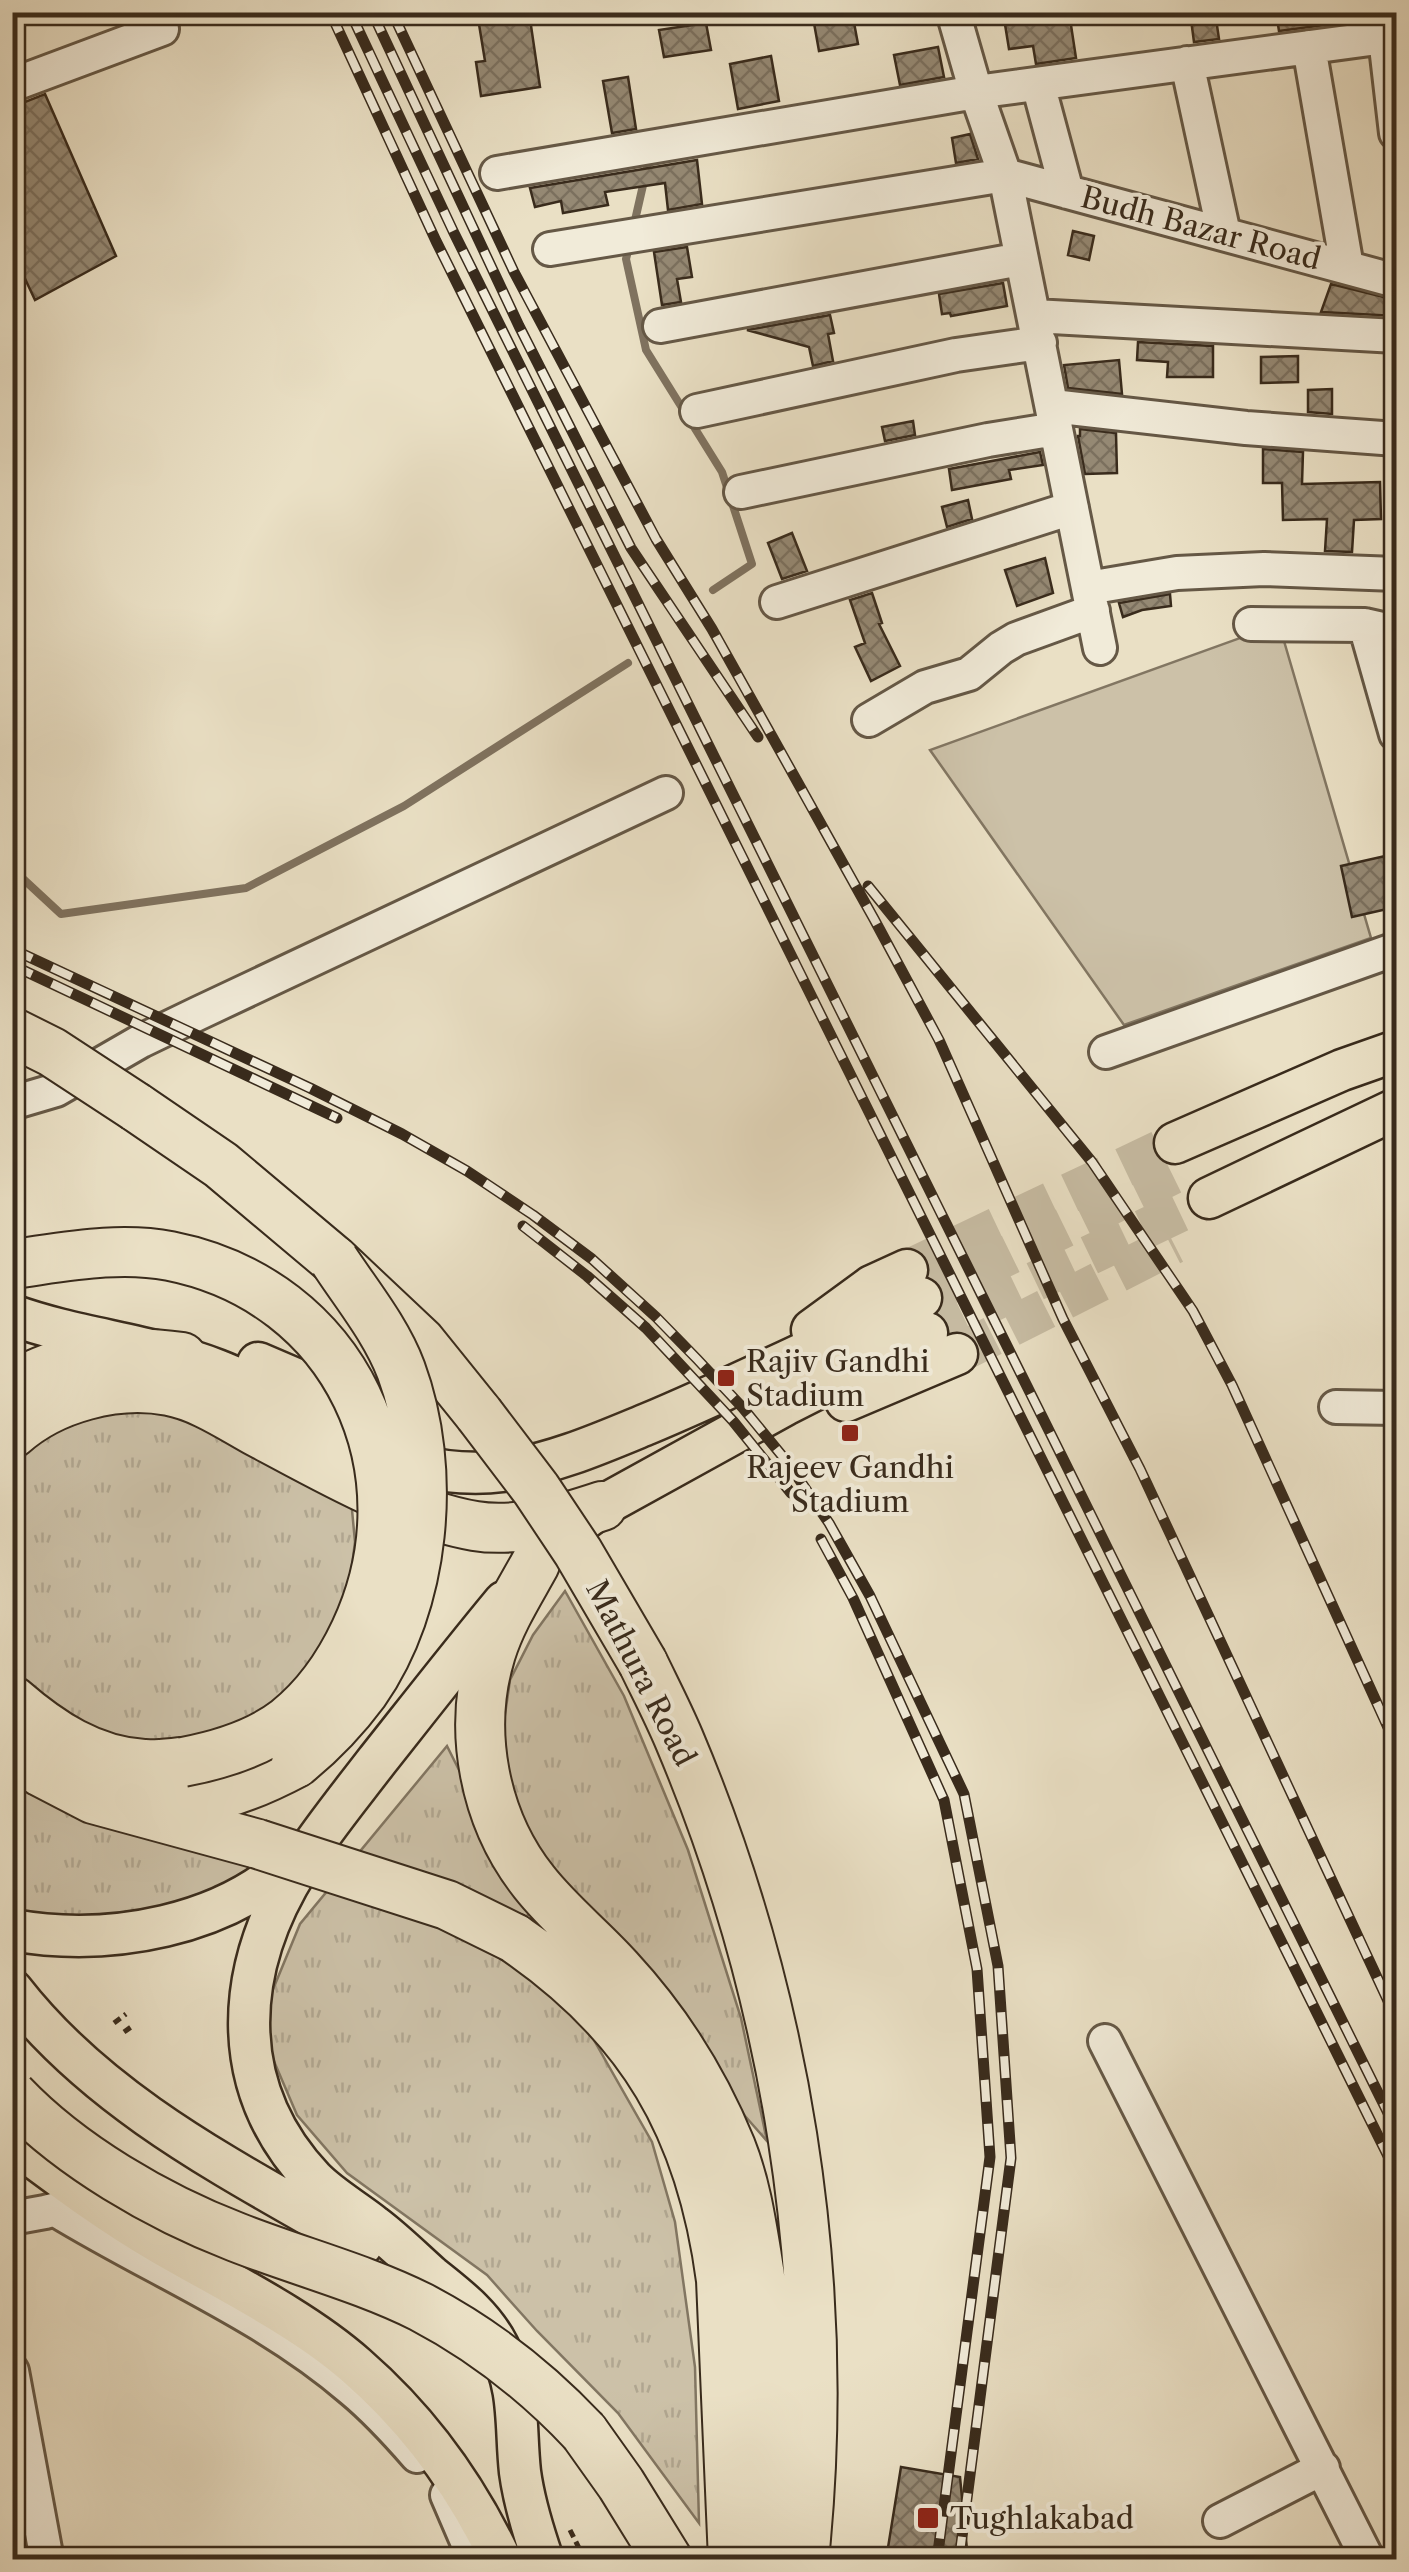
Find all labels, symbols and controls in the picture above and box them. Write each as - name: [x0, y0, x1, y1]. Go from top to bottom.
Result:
- street label: Budh Bazar Road: [1077, 178, 1325, 278]
- place label: Rajiv Gandhi Stadium: [746, 1343, 929, 1414]
- marker: Rajiv Gandhi Stadium: [715, 1367, 737, 1389]
- marker: Rajeev Gandhi Stadium: [839, 1422, 861, 1444]
- place label: Rajeev Gandhi Stadium: [746, 1449, 954, 1520]
- street label: Mathura Road: [578, 1574, 704, 1772]
- place label: Tughlakabad: [950, 2500, 1134, 2537]
- marker: Tughlakabad: [915, 2505, 941, 2531]

